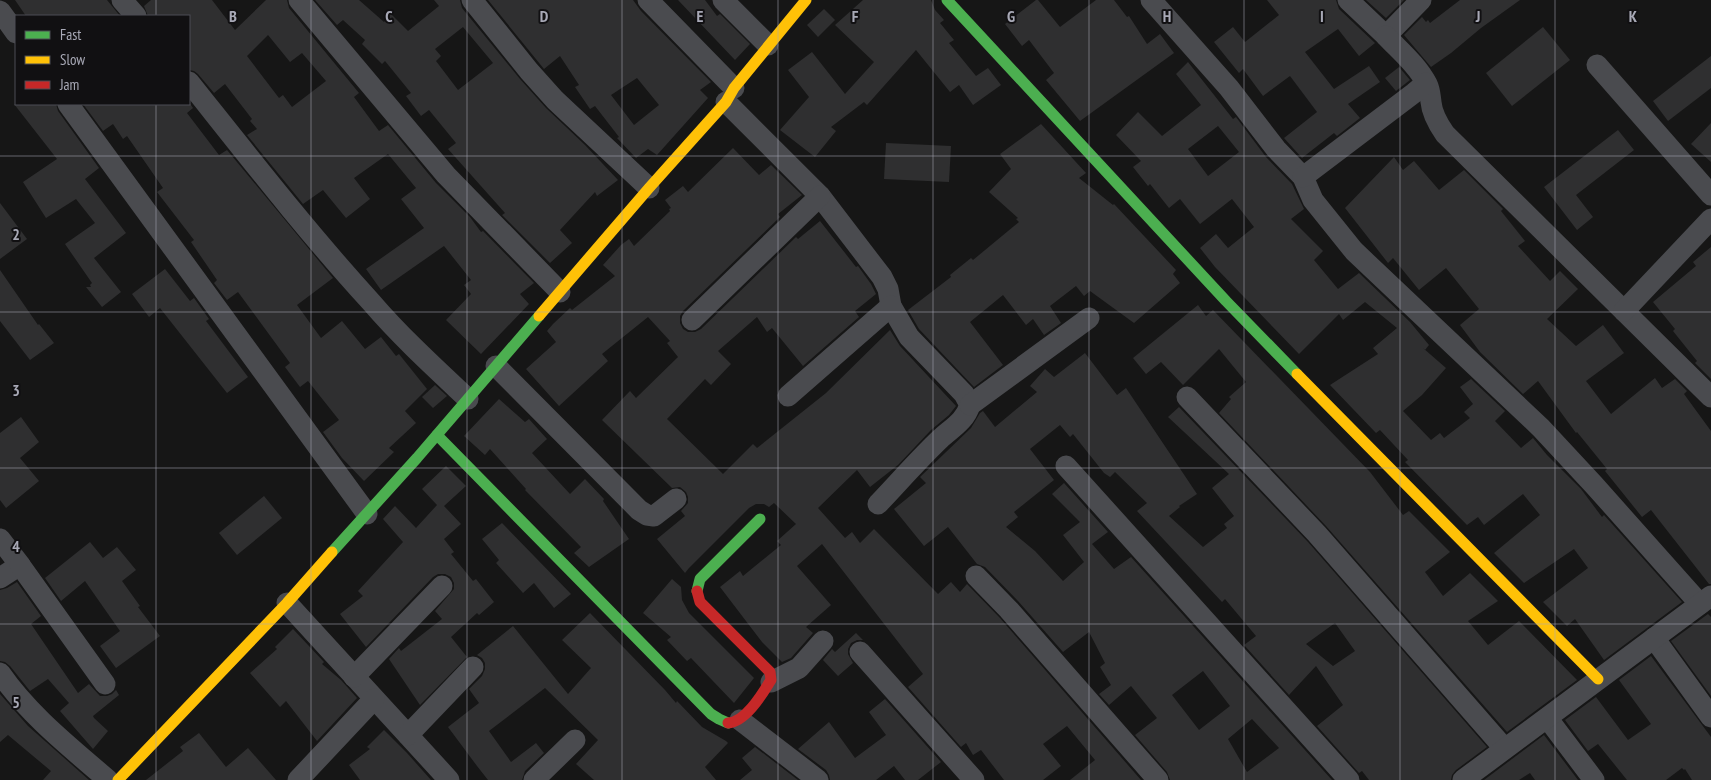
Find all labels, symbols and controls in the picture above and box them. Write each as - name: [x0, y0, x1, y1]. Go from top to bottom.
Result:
- text: B: [229, 6, 237, 26]
- text: C: [385, 6, 393, 26]
- text: D: [540, 6, 549, 26]
- text: E: [697, 6, 704, 26]
- text: F: [852, 6, 859, 26]
- text: G: [1007, 6, 1015, 26]
- text: H: [1163, 6, 1171, 26]
- text: I: [1320, 6, 1324, 26]
- text: J: [1475, 6, 1480, 26]
- text: K: [1629, 6, 1638, 26]
- legend: [15, 15, 190, 105]
- text: Fast: [60, 25, 81, 44]
- text: Slow: [60, 50, 85, 69]
- text: Jam: [59, 75, 79, 94]
- text: 2: [12, 224, 20, 244]
- text: 3: [12, 380, 20, 400]
- text: 4: [12, 536, 20, 556]
- text: 5: [12, 692, 20, 712]

